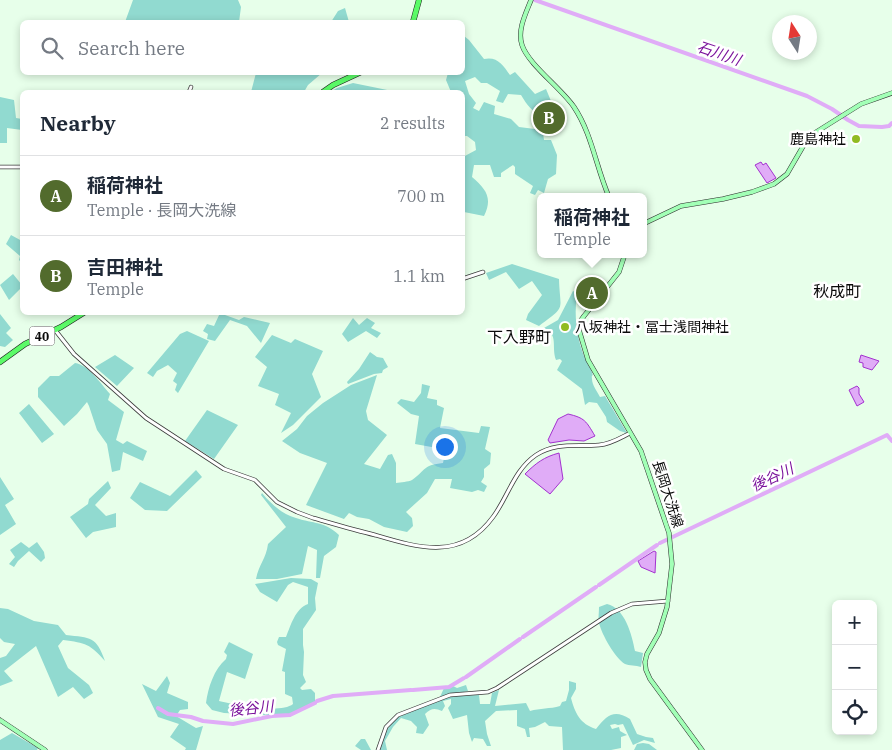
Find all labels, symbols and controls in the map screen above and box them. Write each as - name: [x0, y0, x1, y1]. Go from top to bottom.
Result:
- north arrow: [772, 15, 817, 60]
- search box: [20, 20, 465, 75]
- icon: search: [38, 34, 66, 62]
- text: Search here: [78, 36, 185, 60]
- water label: 石川川: [695, 37, 745, 70]
- pin: B: [533, 99, 565, 137]
- text: Nearby: [40, 109, 116, 137]
- text: 2 results: [380, 113, 445, 133]
- place label: 鹿島神社: [790, 130, 846, 148]
- marker: 鹿島神社: [850, 133, 862, 145]
- text: 稲荷神社: [87, 173, 163, 197]
- text: A: [50, 186, 62, 206]
- text: 700 m: [397, 186, 445, 206]
- popup: [537, 193, 647, 258]
- text: Temple · 長岡大洗線: [87, 200, 236, 220]
- text: 稲荷神社: [554, 205, 630, 229]
- text: Temple: [554, 229, 611, 249]
- text: 吉田神社: [87, 255, 163, 279]
- text: B: [50, 266, 62, 286]
- text: 1.1 km: [393, 266, 445, 286]
- pin: A: [576, 274, 608, 312]
- text: Temple: [87, 279, 144, 299]
- district label: 秋成町: [813, 281, 861, 301]
- place label: 八坂神社・冨士浅間神社: [575, 318, 729, 336]
- marker: 八坂神社・冨士浅間神社: [559, 321, 571, 333]
- road number: 40: [30, 326, 54, 346]
- district label: 下入野町: [487, 327, 551, 347]
- your location: [432, 434, 458, 460]
- street label: 長岡大洗線: [649, 458, 687, 530]
- water label: 後谷川: [748, 458, 798, 495]
- map controls: [832, 600, 877, 735]
- button: +: [832, 600, 877, 645]
- button: −: [832, 645, 877, 690]
- button: locate: [832, 690, 877, 735]
- water label: 後谷川: [228, 696, 276, 720]

